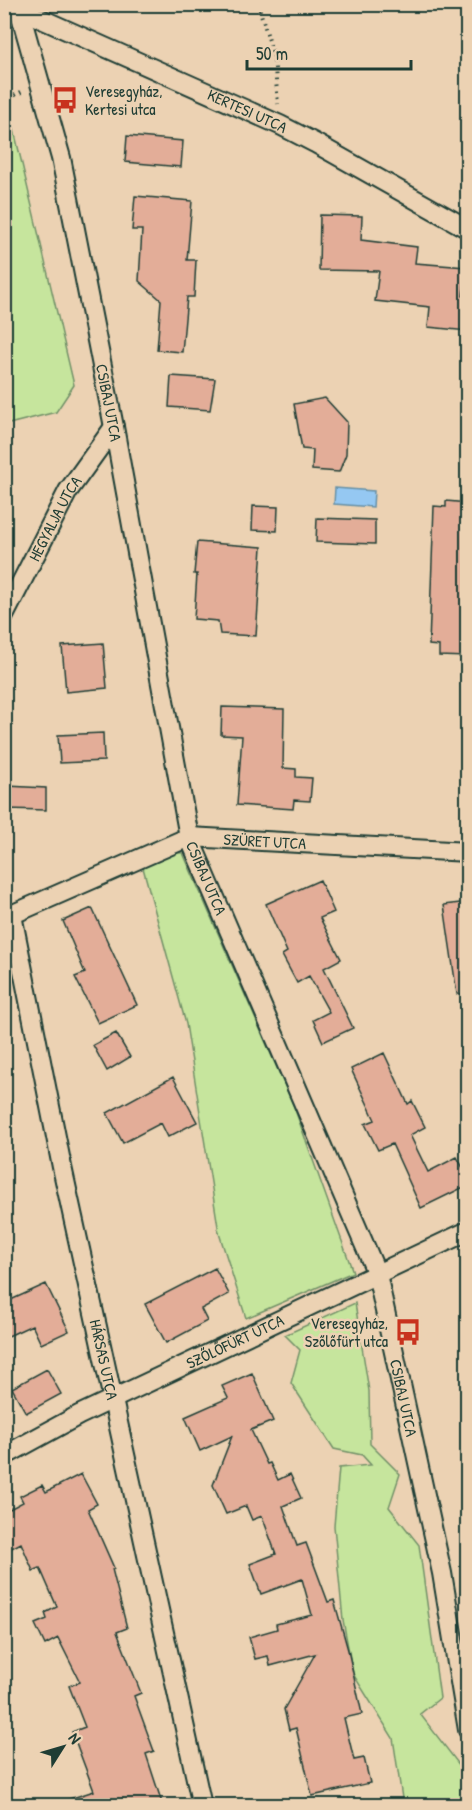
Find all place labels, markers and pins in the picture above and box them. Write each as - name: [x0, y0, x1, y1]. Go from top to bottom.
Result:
- place label: Veresegyház, Kertesi utca: [85, 80, 162, 120]
- bus stop icon: Veresegyház, Kertesi utca: [50, 85, 80, 115]
- place label: Veresegyház, Szőlőfürt utca: [305, 1312, 388, 1352]
- bus stop icon: Veresegyház, Szőlőfürt utca: [393, 1317, 423, 1347]

